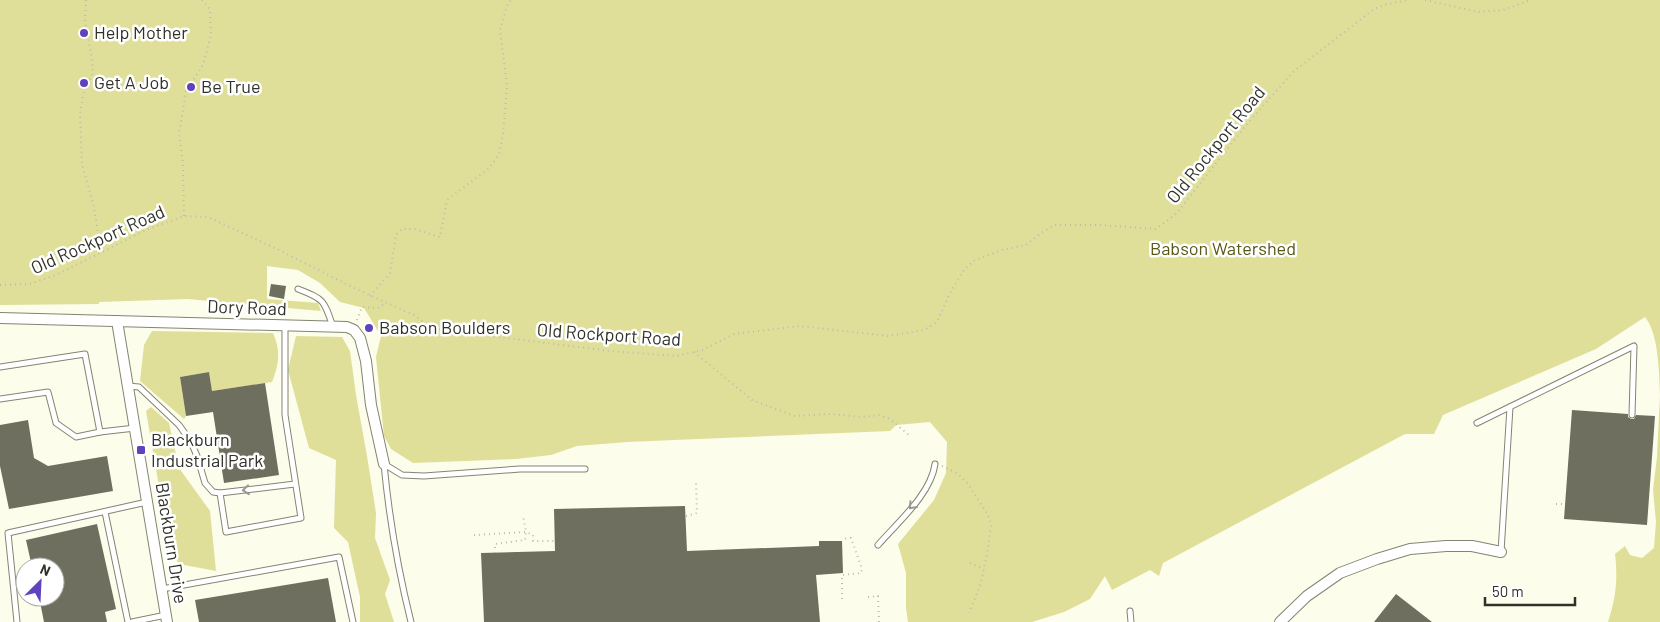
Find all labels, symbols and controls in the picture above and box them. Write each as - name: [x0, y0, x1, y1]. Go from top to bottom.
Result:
- place label: Help Mother: [94, 21, 188, 43]
- marker: Help Mother: [78, 27, 90, 39]
- place label: Get A Job: [94, 71, 169, 93]
- place label: Be True: [201, 75, 261, 97]
- marker: Get A Job: [78, 77, 90, 89]
- marker: Be True: [185, 81, 197, 93]
- street label: Old Rockport Road: [1161, 81, 1269, 207]
- street label: Old Rockport Road: [27, 200, 168, 278]
- park label: Babson Watershed: [1150, 237, 1296, 259]
- street label: Dory Road: [207, 295, 287, 319]
- place label: Babson Boulders: [379, 316, 510, 338]
- street label: Old Rockport Road: [536, 318, 682, 350]
- marker: Babson Boulders: [363, 322, 375, 334]
- place label: Blackburn Industrial Park: [151, 428, 263, 471]
- marker: Blackburn Industrial Park: [135, 444, 147, 456]
- street label: Blackburn Drive: [152, 481, 192, 605]
- one-way arrow: [242, 484, 250, 495]
- one-way arrow: [909, 500, 918, 509]
- north arrow: [15, 557, 65, 607]
- text: N: [38, 560, 53, 579]
- scale bar: [1485, 574, 1575, 606]
- text: 50 m: [1492, 582, 1524, 600]

